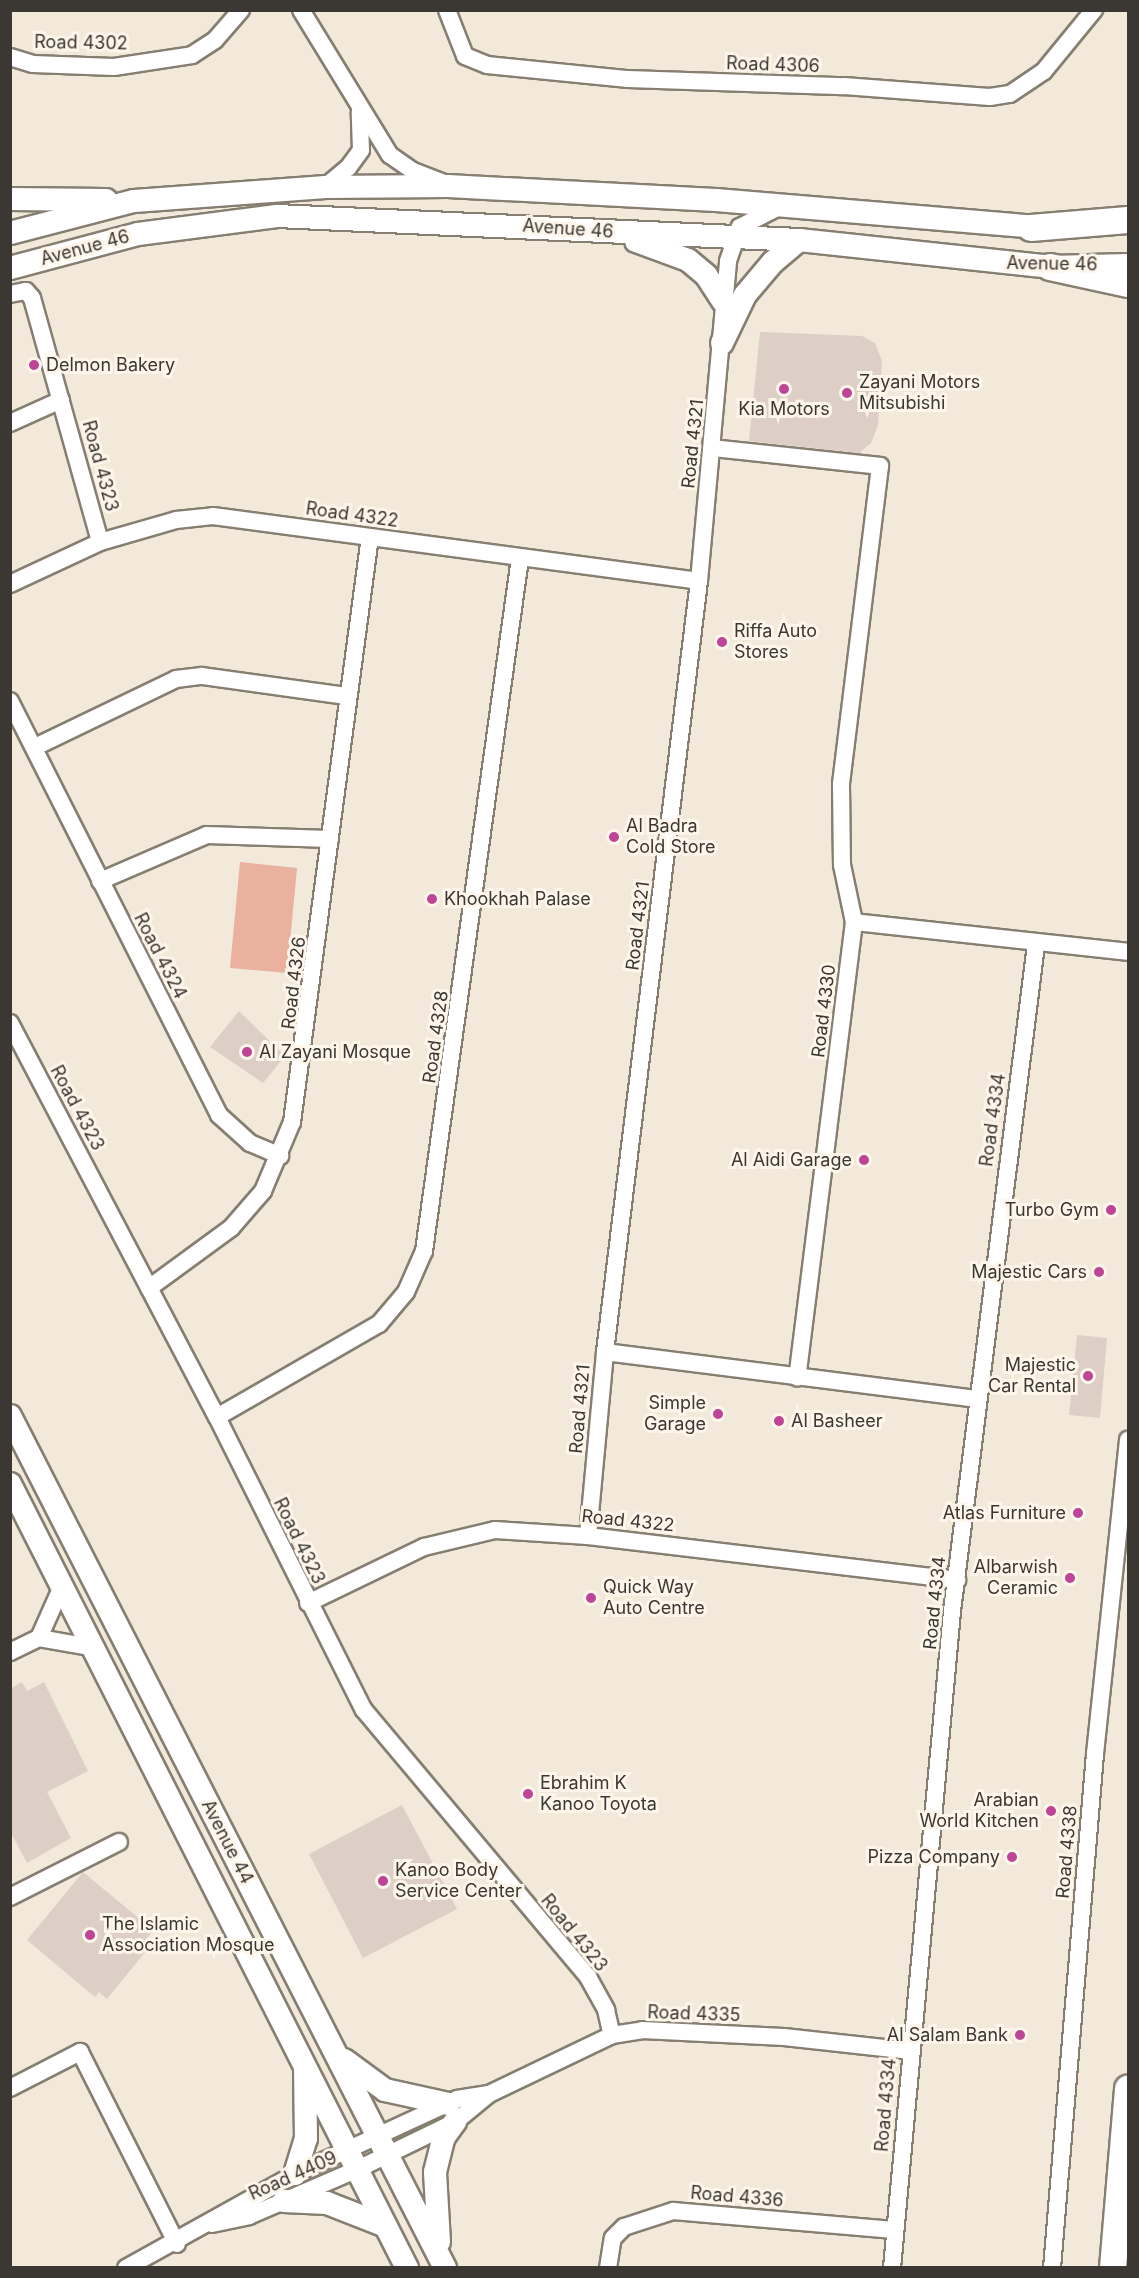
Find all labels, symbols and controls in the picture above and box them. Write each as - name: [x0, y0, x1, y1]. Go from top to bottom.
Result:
- street label: Road 4302: [34, 31, 128, 55]
- street label: Road 4306: [726, 53, 820, 77]
- street label: Avenue 46: [522, 215, 614, 243]
- street label: Avenue 46: [38, 226, 132, 270]
- street label: Avenue 46: [1006, 252, 1098, 276]
- place label: Delmon Bakery: [46, 354, 175, 376]
- marker: Delmon Bakery: [27, 358, 41, 372]
- place label: Zayani Motors Mitsubishi: [859, 372, 980, 415]
- marker: Kia Motors: [777, 382, 791, 396]
- marker: Zayani Motors Mitsubishi: [840, 386, 854, 400]
- street label: Road 4321: [678, 398, 708, 490]
- place label: Kia Motors: [738, 398, 830, 420]
- street label: Road 4323: [77, 418, 123, 514]
- street label: Road 4322: [304, 498, 400, 532]
- place label: Riffa Auto Stores: [734, 621, 817, 664]
- marker: Riffa Auto Stores: [715, 635, 729, 649]
- place label: Al Badra Cold Store: [626, 816, 715, 858]
- marker: Al Badra Cold Store: [607, 830, 621, 844]
- street label: Road 4321: [622, 880, 654, 972]
- place label: Khookhah Palase: [444, 888, 591, 910]
- marker: Khookhah Palase: [425, 892, 439, 906]
- street label: Road 4324: [129, 909, 191, 1003]
- street label: Road 4326: [278, 935, 310, 1031]
- street label: Road 4330: [808, 963, 840, 1059]
- street label: Road 4328: [419, 989, 453, 1085]
- place label: Al Zayani Mosque: [259, 1041, 411, 1063]
- marker: Al Zayani Mosque: [240, 1045, 254, 1059]
- street label: Road 4323: [46, 1062, 108, 1154]
- street label: Road 4334: [976, 1072, 1010, 1168]
- place label: Al Aidi Garage: [731, 1149, 852, 1171]
- marker: Al Aidi Garage: [857, 1153, 871, 1167]
- place label: Turbo Gym: [1005, 1199, 1099, 1221]
- marker: Turbo Gym: [1104, 1203, 1118, 1217]
- place label: Majestic Cars: [971, 1261, 1087, 1283]
- marker: Majestic Cars: [1092, 1265, 1106, 1279]
- place label: Majestic Car Rental: [988, 1355, 1076, 1398]
- street label: Road 4321: [565, 1363, 595, 1455]
- marker: Majestic Car Rental: [1081, 1369, 1095, 1383]
- place label: Simple Garage: [644, 1393, 706, 1436]
- marker: Simple Garage: [711, 1407, 725, 1421]
- place label: Al Basheer: [791, 1410, 883, 1432]
- marker: Al Basheer: [772, 1414, 786, 1428]
- street label: Road 4323: [269, 1494, 329, 1588]
- place label: Atlas Furniture: [943, 1502, 1066, 1524]
- street label: Road 4322: [581, 1505, 675, 1537]
- marker: Atlas Furniture: [1071, 1506, 1085, 1520]
- street label: Road 4334: [919, 1555, 951, 1651]
- place label: Albarwish Ceramic: [974, 1557, 1058, 1600]
- marker: Albarwish Ceramic: [1063, 1571, 1077, 1585]
- place label: Quick Way Auto Centre: [603, 1577, 705, 1620]
- marker: Quick Way Auto Centre: [584, 1591, 598, 1605]
- place label: Ebrahim K Kanoo Toyota: [540, 1773, 657, 1816]
- marker: Ebrahim K Kanoo Toyota: [521, 1787, 535, 1801]
- place label: Arabian World Kitchen: [919, 1790, 1039, 1832]
- street label: Avenue 44: [197, 1796, 257, 1888]
- marker: Arabian World Kitchen: [1044, 1804, 1058, 1818]
- street label: Road 4338: [1052, 1804, 1082, 1900]
- place label: Pizza Company: [868, 1846, 1000, 1868]
- marker: Pizza Company: [1005, 1850, 1019, 1864]
- place label: Kanoo Body Service Center: [395, 1860, 522, 1902]
- marker: Kanoo Body Service Center: [376, 1874, 390, 1888]
- street label: Road 4323: [536, 1890, 612, 1976]
- place label: The Islamic Association Mosque: [102, 1914, 274, 1956]
- marker: The Islamic Association Mosque: [83, 1928, 97, 1942]
- street label: Road 4335: [647, 2002, 741, 2026]
- place label: Al Salam Bank: [887, 2024, 1008, 2046]
- marker: Al Salam Bank: [1013, 2028, 1027, 2042]
- street label: Road 4334: [871, 2057, 901, 2153]
- street label: Road 4409: [246, 2147, 340, 2205]
- street label: Road 4336: [689, 2182, 785, 2212]

